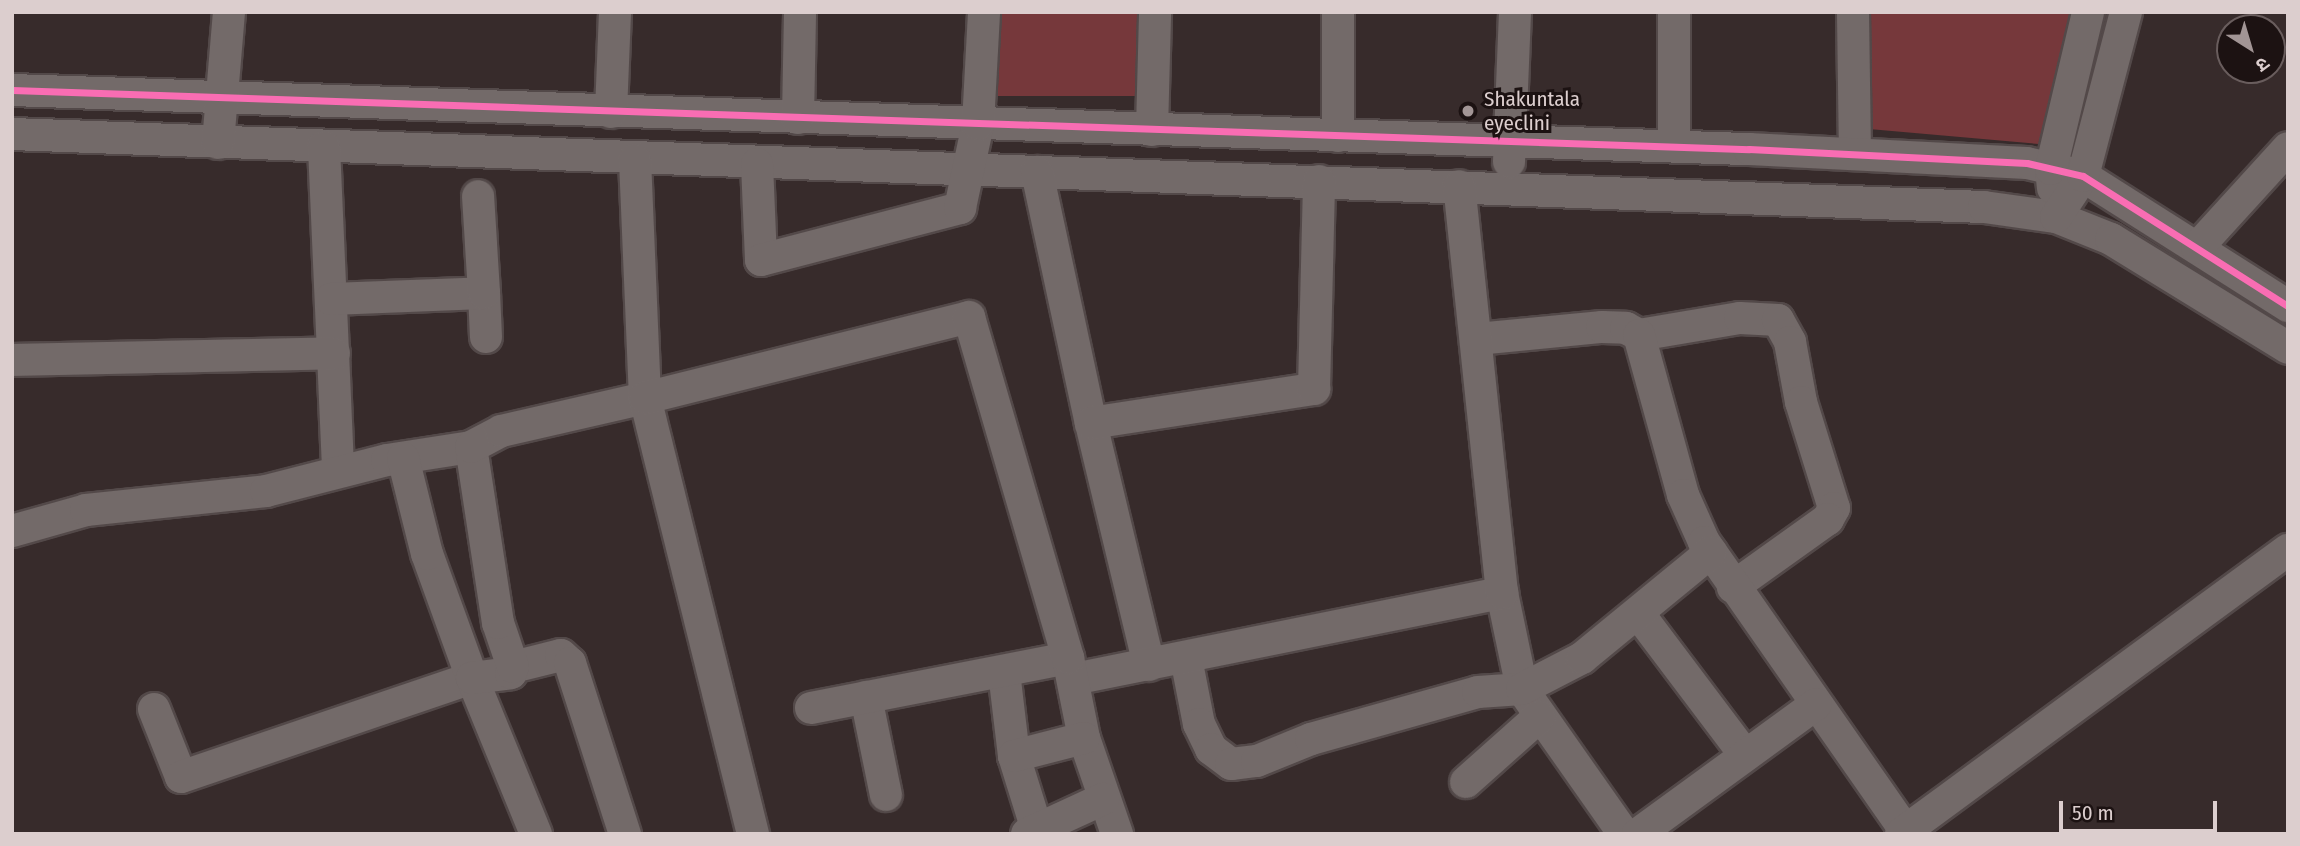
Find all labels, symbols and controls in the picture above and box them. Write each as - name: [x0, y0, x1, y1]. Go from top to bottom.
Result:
- north arrow: [2216, 14, 2286, 84]
- text: उ: [2251, 52, 2274, 77]
- place label: Shakuntala eyeclini: [1484, 86, 1580, 136]
- marker: Shakuntala eyeclini: [1458, 101, 1478, 121]
- scale bar: [2062, 786, 2220, 830]
- text: 50 m: [2072, 800, 2114, 826]

